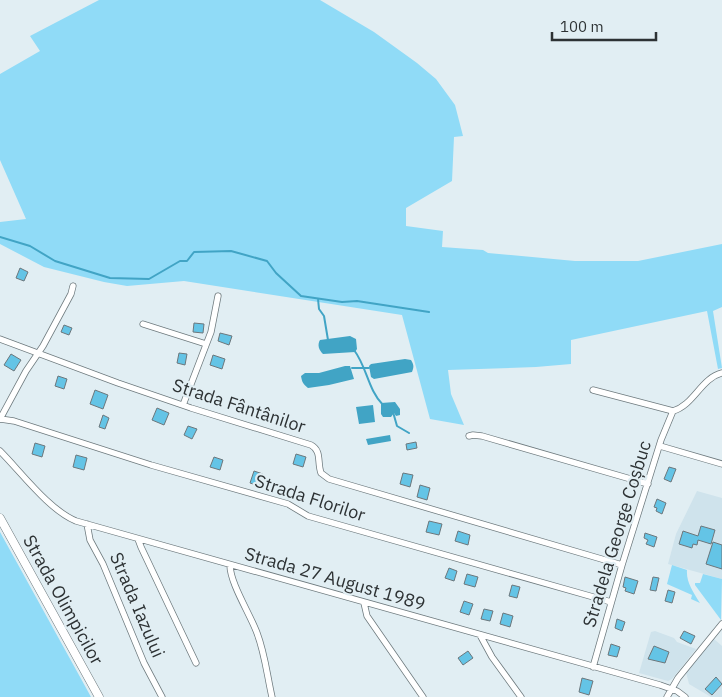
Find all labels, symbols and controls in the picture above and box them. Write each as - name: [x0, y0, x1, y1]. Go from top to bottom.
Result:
- scale bar: [552, 10, 656, 42]
- text: 100 m: [560, 17, 604, 36]
- street label: Strada Fântânilor: [170, 373, 309, 438]
- street label: Stradela George Coșbuc: [577, 438, 656, 630]
- street label: Strada Florilor: [252, 469, 369, 526]
- street label: Strada Olimpicilor: [18, 531, 109, 669]
- street label: Strada 27 August 1989: [242, 542, 428, 615]
- street label: Strada Iazului: [105, 549, 170, 661]

